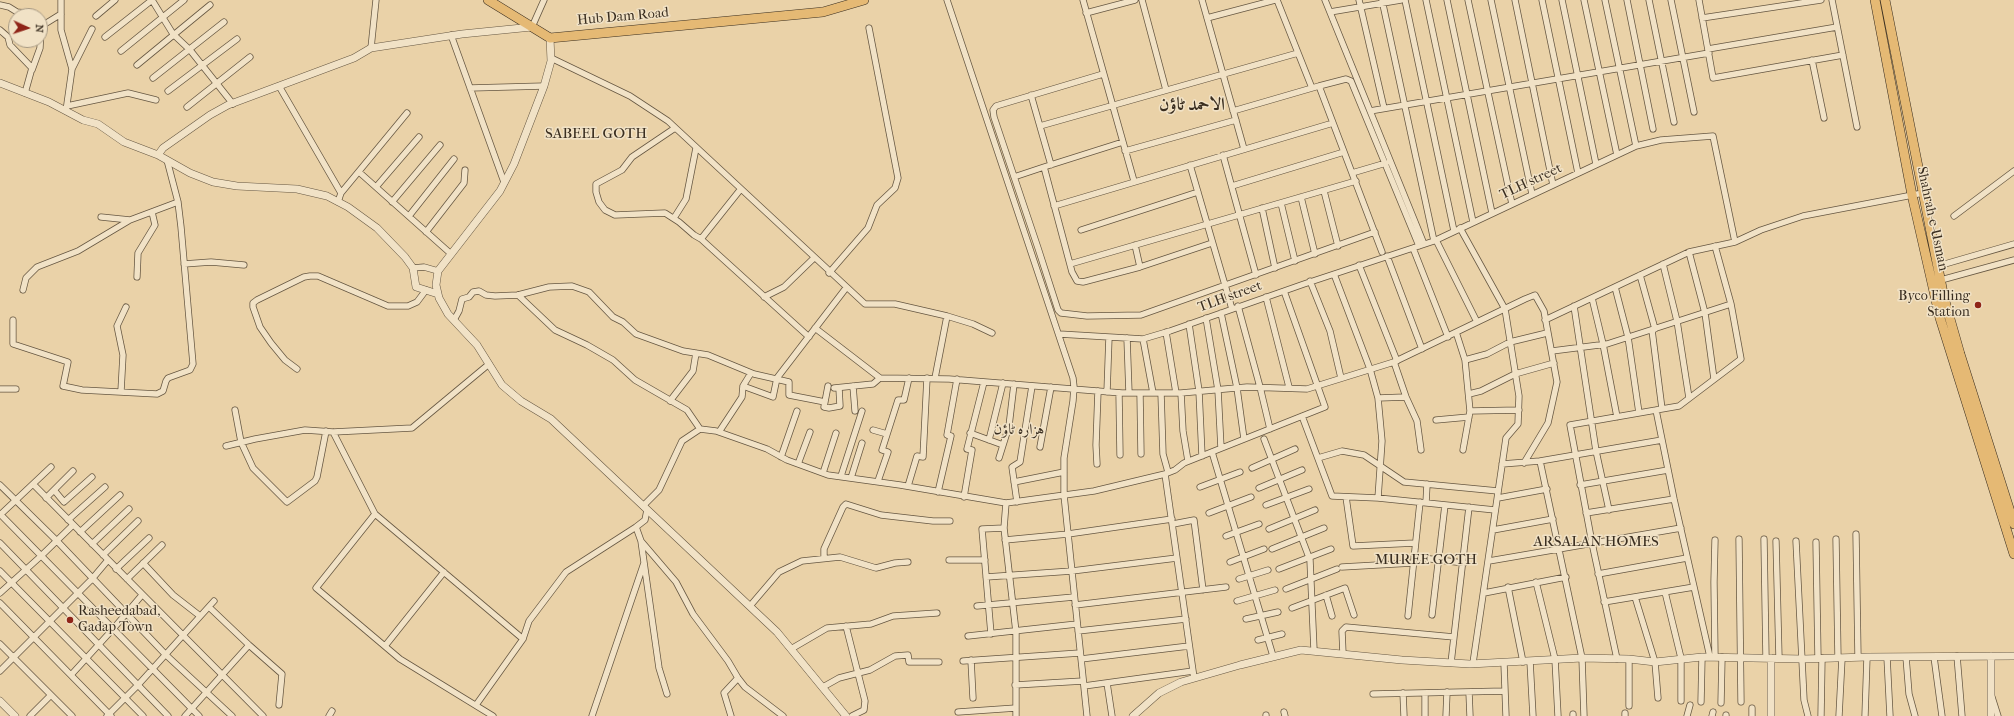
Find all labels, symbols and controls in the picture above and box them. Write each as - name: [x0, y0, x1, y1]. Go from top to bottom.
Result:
- street label: Hub Dam Road: [576, 5, 670, 29]
- north arrow: [8, 8, 48, 48]
- text: N: [33, 24, 46, 33]
- district label: الاحمد ٹاؤن: [1159, 95, 1225, 117]
- district label: SABEEL GOTH: [539, 125, 653, 143]
- street label: TLH street: [1497, 160, 1565, 204]
- street label: Shahrah-e-Usman: [1913, 165, 1951, 273]
- street label: TLH street: [1196, 278, 1264, 316]
- place label: Byco Filling Station: [1898, 289, 1970, 322]
- marker: Byco Filling Station: [1973, 300, 1983, 310]
- district label: ہزارہ ٹاؤن: [994, 421, 1044, 439]
- district label: ARSALAN HOMES: [1527, 533, 1665, 551]
- district label: MUREE GOTH: [1370, 551, 1482, 569]
- place label: Rasheedabad, Gadap Town: [78, 604, 160, 636]
- marker: Rasheedabad, Gadap Town: [65, 615, 75, 625]

